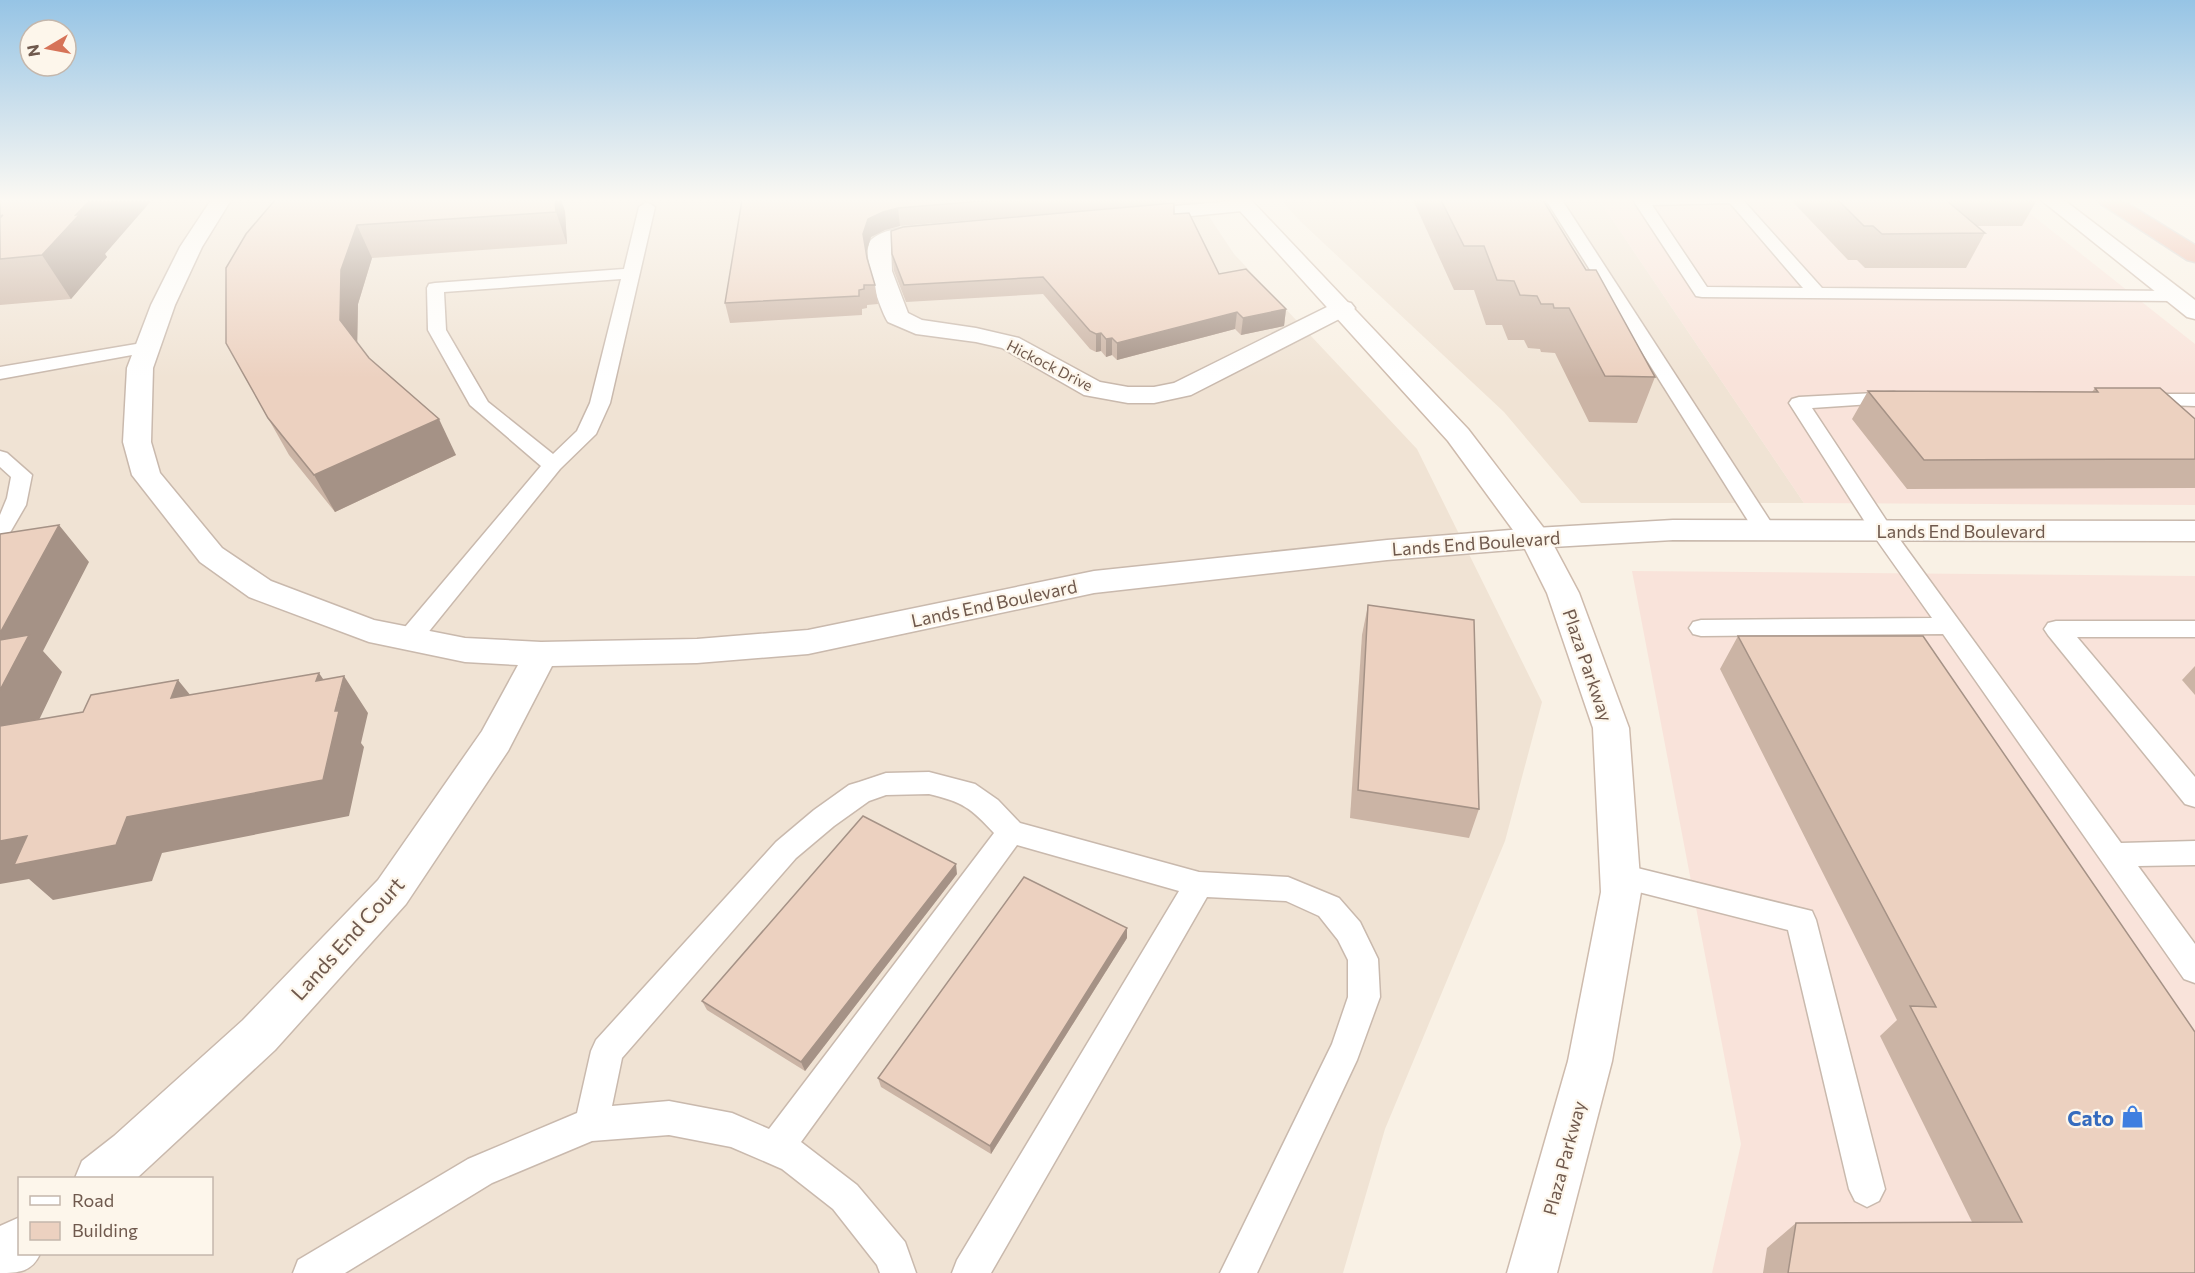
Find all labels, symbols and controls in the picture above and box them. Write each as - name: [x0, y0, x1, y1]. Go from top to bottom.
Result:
- north arrow: [18, 18, 78, 78]
- text: N: [22, 43, 43, 58]
- street label: Hickock Drive: [1004, 336, 1096, 394]
- street label: Lands End Boulevard: [1877, 520, 2045, 542]
- street label: Lands End Boulevard: [1391, 526, 1561, 560]
- street label: Lands End Boulevard: [909, 575, 1079, 631]
- street label: Plaza Parkway: [1558, 606, 1618, 724]
- street label: Lands End Court: [285, 871, 409, 1005]
- street label: Plaza Parkway: [1538, 1098, 1590, 1218]
- shop icon: Cato: [2119, 1104, 2145, 1130]
- place label: Cato: [2067, 1105, 2114, 1130]
- legend: [18, 1177, 213, 1255]
- text: Road: [72, 1189, 114, 1211]
- text: Building: [72, 1219, 138, 1241]

